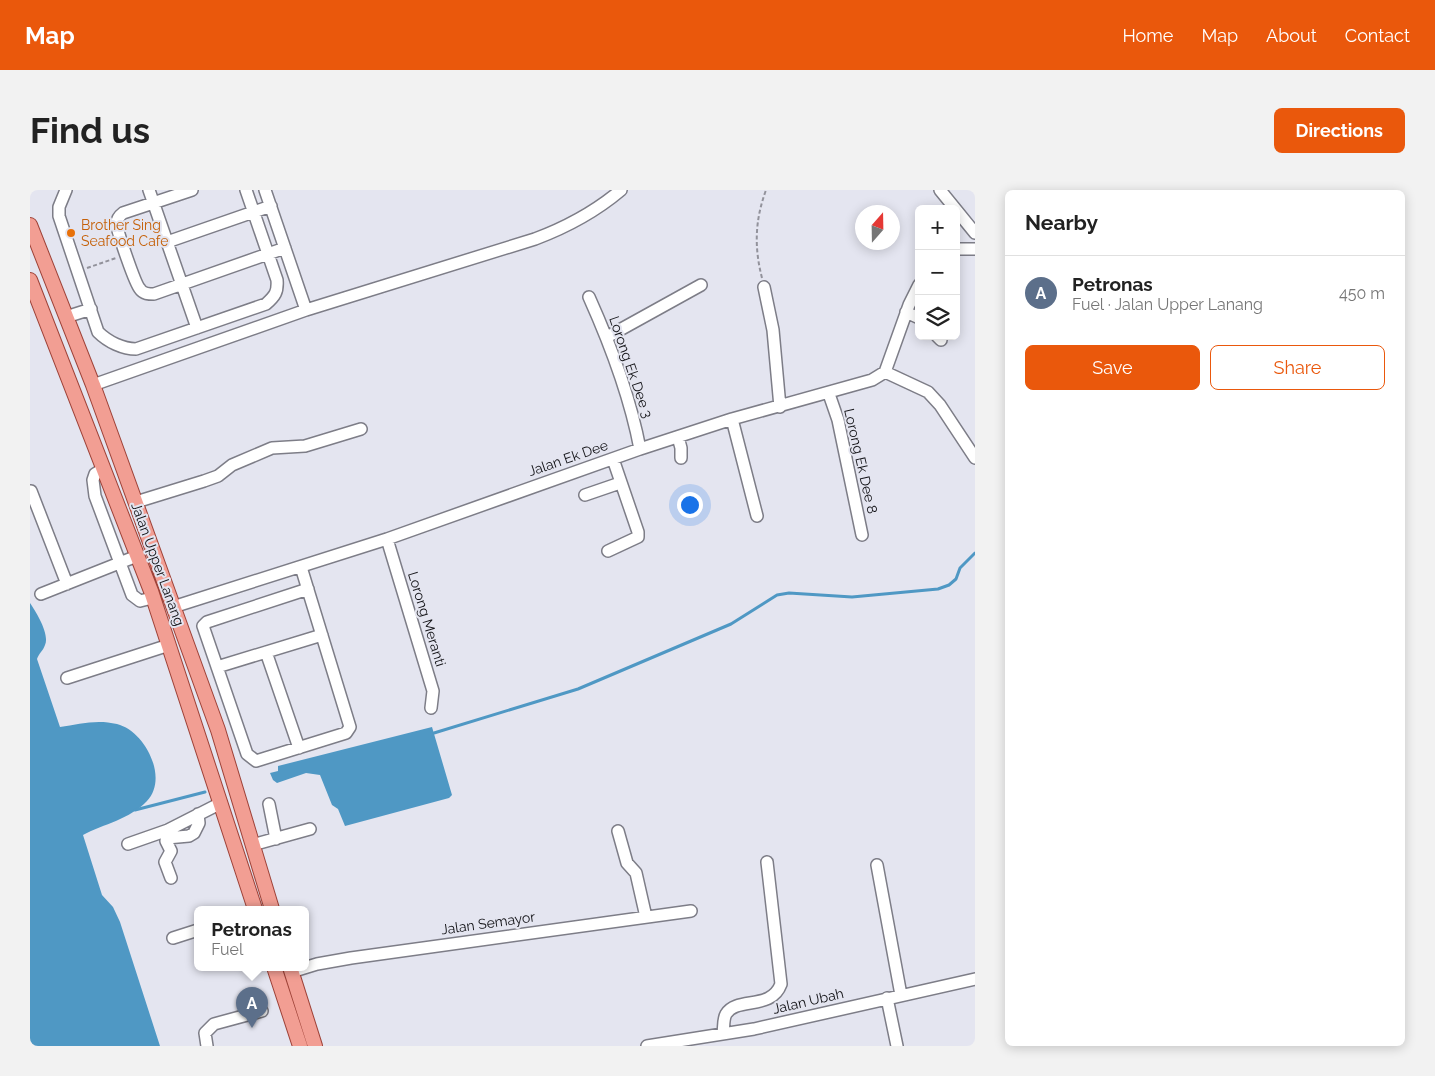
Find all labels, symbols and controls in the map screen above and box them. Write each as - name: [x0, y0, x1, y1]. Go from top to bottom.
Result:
- text: Map: [25, 21, 75, 50]
- text: Home: [1122, 25, 1173, 46]
- text: Map: [1201, 25, 1238, 46]
- text: About: [1266, 25, 1317, 46]
- text: Contact: [1345, 25, 1410, 46]
- button: Directions: [1274, 108, 1405, 153]
- text: Find us: [30, 110, 150, 151]
- north arrow: [855, 205, 900, 250]
- map controls: [915, 205, 960, 340]
- button: +: [915, 205, 960, 250]
- text: Nearby: [1025, 210, 1098, 235]
- place label: Brother Sing Seafood Cafe: [81, 217, 168, 249]
- marker: Brother Sing Seafood Cafe: [65, 227, 77, 239]
- button: −: [915, 250, 960, 295]
- text: Petronas: [1072, 273, 1153, 295]
- text: A: [1036, 284, 1046, 303]
- text: 450 m: [1339, 284, 1385, 303]
- button: layers: [915, 295, 960, 340]
- text: Fuel · Jalan Upper Lanang: [1072, 295, 1263, 314]
- street label: Lorong Ek Dee 3: [606, 314, 656, 420]
- button: Save: [1025, 345, 1200, 390]
- button: Share: [1210, 345, 1385, 390]
- street label: Lorong Ek Dee 8: [841, 407, 881, 515]
- street label: Jalan Ek Dee: [526, 437, 610, 479]
- your location: [677, 492, 703, 518]
- street label: Jalan Upper Lanang: [128, 500, 188, 628]
- street label: Lorong Meranti: [405, 570, 449, 668]
- popup: [194, 906, 309, 971]
- street label: Jalan Semayor: [440, 908, 536, 938]
- text: Petronas: [211, 918, 292, 940]
- text: Fuel: [211, 940, 243, 959]
- street label: Jalan Ubah: [771, 985, 845, 1017]
- pin: A: [236, 987, 268, 1028]

